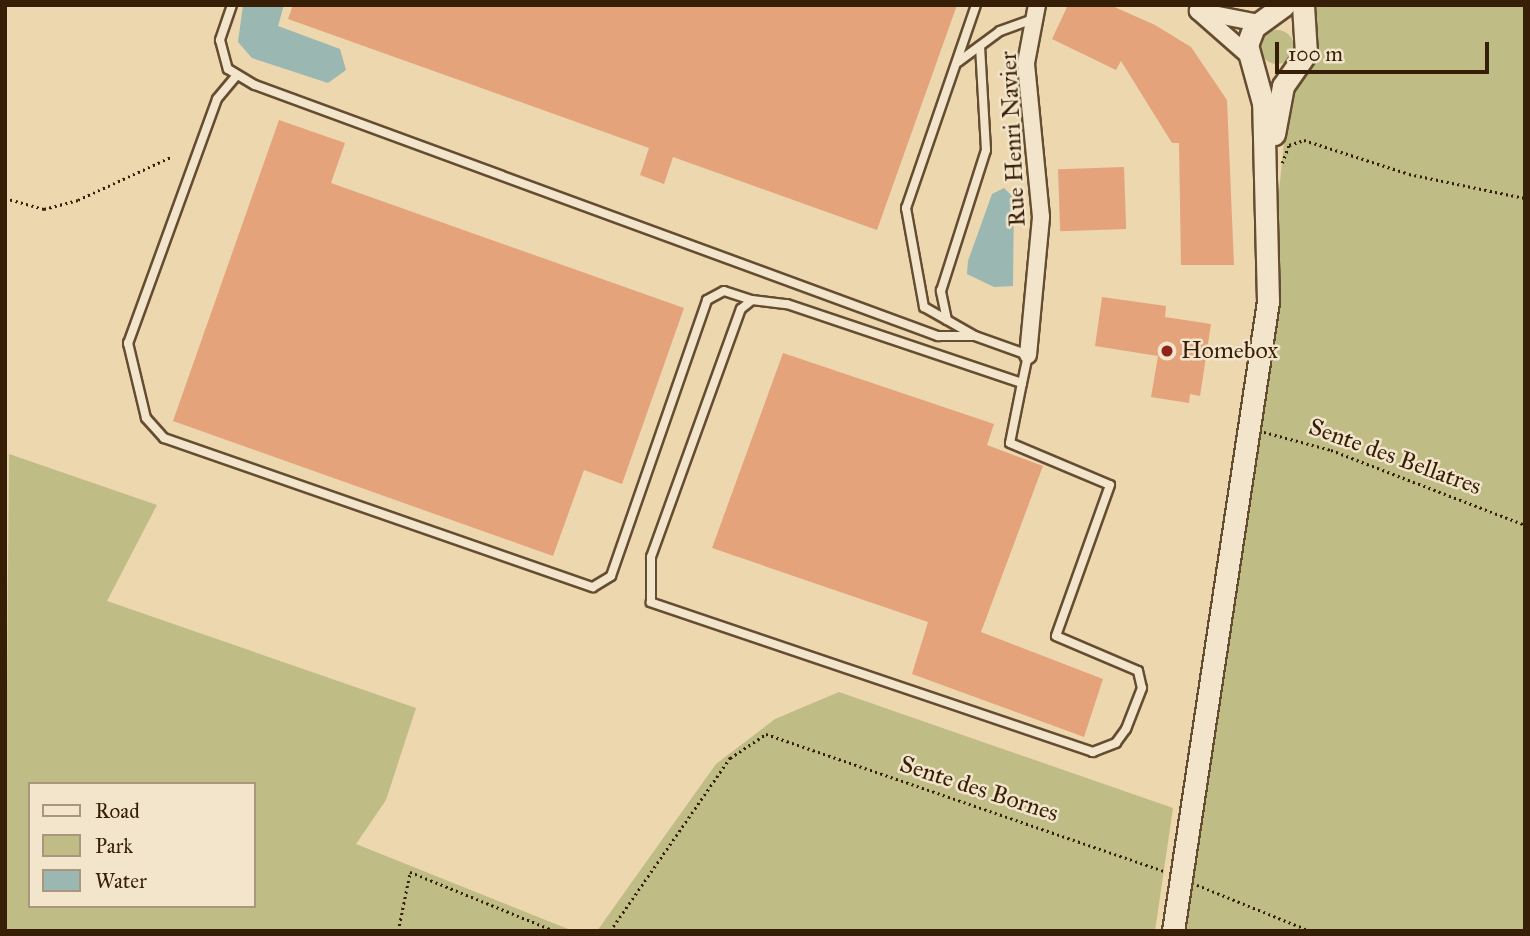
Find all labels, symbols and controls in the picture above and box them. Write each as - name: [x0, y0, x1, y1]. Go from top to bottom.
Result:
- scale bar: [1278, 28, 1492, 72]
- text: 100 m: [1288, 41, 1343, 67]
- street label: Rue Henri Navier: [994, 51, 1032, 227]
- place label: Homebox: [1181, 337, 1278, 365]
- marker: Homebox: [1159, 343, 1175, 359]
- street label: Sente des Bellatres: [1305, 412, 1485, 502]
- street label: Sente des Bornes: [896, 750, 1062, 828]
- legend: [28, 782, 256, 908]
- text: Road: [95, 798, 140, 824]
- text: Park: [95, 833, 133, 859]
- text: Water: [95, 868, 147, 894]

